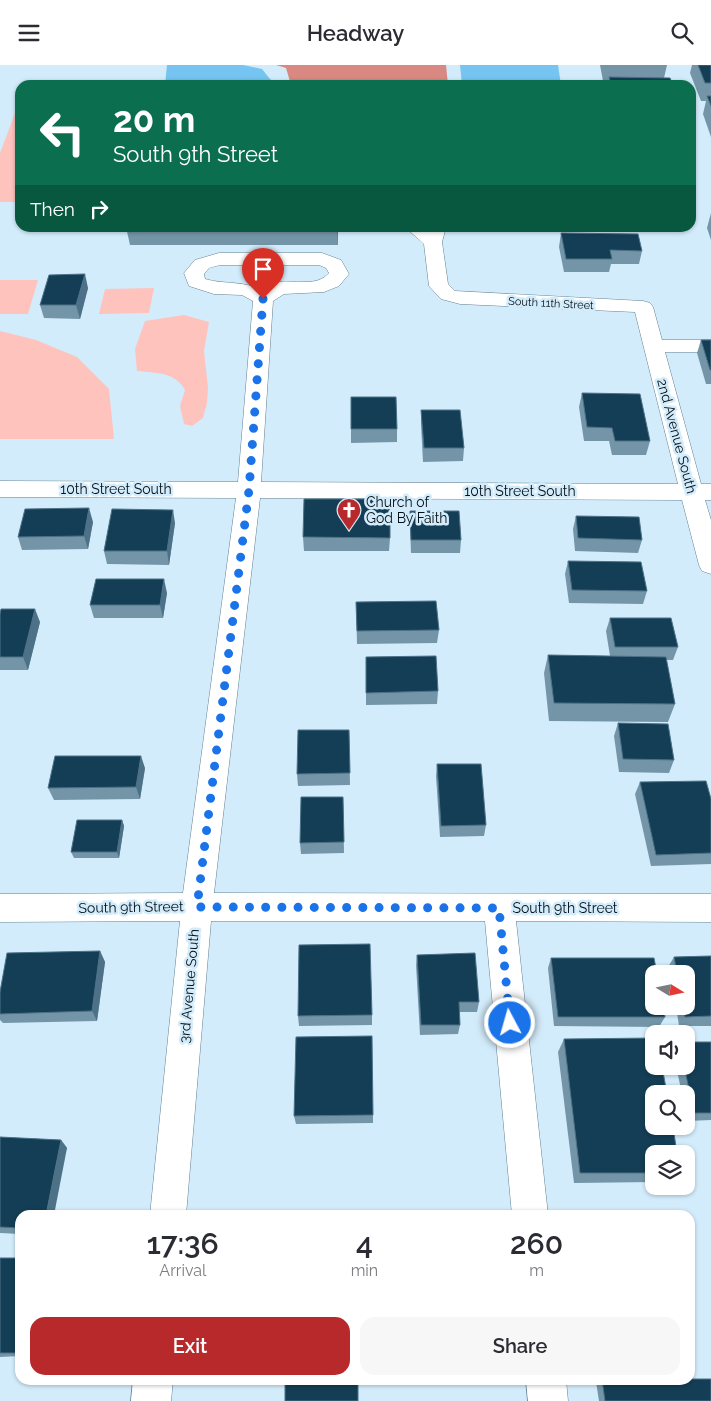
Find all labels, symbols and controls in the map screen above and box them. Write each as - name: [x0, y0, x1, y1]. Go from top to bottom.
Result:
- icon: menu: [15, 19, 43, 47]
- icon: search: [668, 19, 696, 47]
- text: Headway: [307, 20, 404, 46]
- text: 20 m: [113, 99, 195, 140]
- icon: left: [30, 100, 95, 165]
- text: South 9th Street: [113, 141, 278, 167]
- icon: right: [85, 195, 113, 223]
- text: Then: [30, 198, 75, 220]
- pin: [242, 248, 284, 299]
- icon: arrive: [249, 255, 277, 283]
- street label: South 11th Street: [508, 295, 594, 312]
- street label: 2nd Avenue South: [654, 377, 700, 495]
- street label: 10th Street South: [60, 481, 172, 497]
- street label: 10th Street South: [464, 483, 576, 499]
- place label: Church of God By Faith: [366, 494, 448, 526]
- church icon: Church of God By Faith: [336, 497, 362, 531]
- street label: South 9th Street: [78, 898, 184, 916]
- street label: South 9th Street: [512, 900, 618, 916]
- street label: 3rd Avenue South: [176, 928, 202, 1044]
- north arrow: [645, 965, 695, 1015]
- map controls: [645, 965, 695, 1195]
- position arrow: [483, 996, 535, 1048]
- button: sound: [645, 1025, 695, 1075]
- button: search: [645, 1085, 695, 1135]
- button: layers: [645, 1145, 695, 1195]
- text: 17:36: [147, 1226, 219, 1261]
- text: 4: [356, 1226, 373, 1261]
- text: 260: [510, 1226, 563, 1261]
- text: Arrival: [159, 1261, 206, 1280]
- text: min: [351, 1261, 378, 1280]
- text: m: [529, 1261, 544, 1280]
- button: Exit: [30, 1317, 350, 1375]
- button: Share: [360, 1317, 680, 1375]

